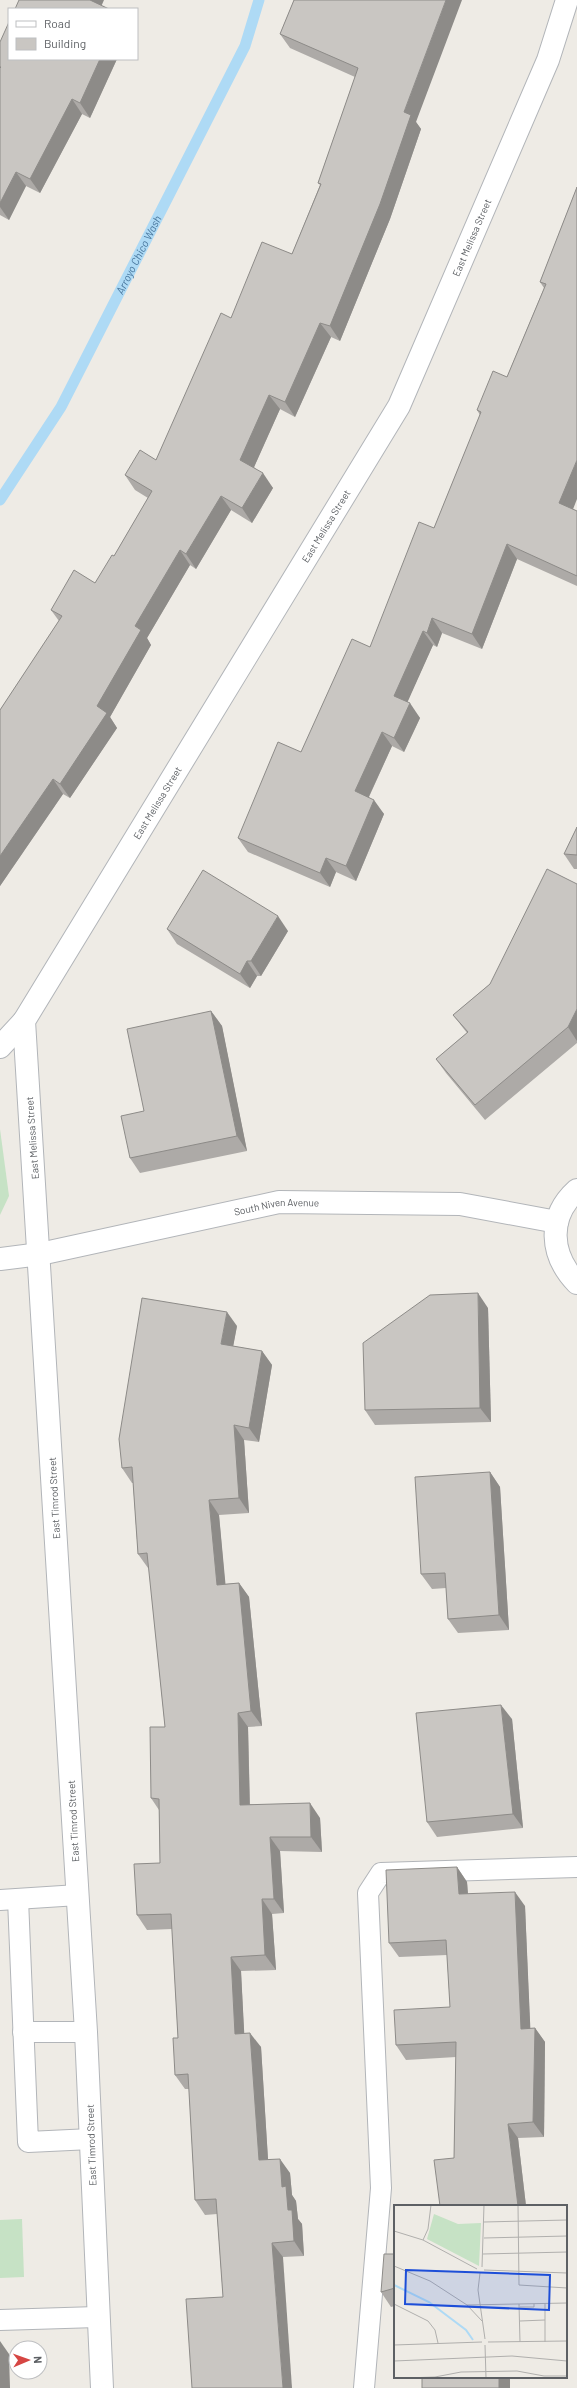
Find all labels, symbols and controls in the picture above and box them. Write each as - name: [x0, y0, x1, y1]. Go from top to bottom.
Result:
- legend: [8, 8, 138, 60]
- text: Road: [44, 16, 71, 30]
- text: Building: [44, 36, 86, 50]
- street label: East Melissa Street: [450, 197, 494, 278]
- water label: Arroyo Chico Wash: [113, 213, 164, 296]
- street label: East Melissa Street: [299, 487, 353, 565]
- street label: East Melissa Street: [130, 764, 184, 841]
- street label: East Melissa Street: [23, 1096, 41, 1180]
- street label: South Niven Avenue: [233, 1196, 319, 1218]
- street label: East Timrod Street: [46, 1457, 62, 1539]
- street label: East Timrod Street: [65, 1780, 81, 1862]
- street label: East Timrod Street: [84, 2104, 98, 2186]
- inset map: [394, 2205, 567, 2378]
- north arrow: [8, 2340, 48, 2380]
- text: N: [32, 2356, 45, 2364]

